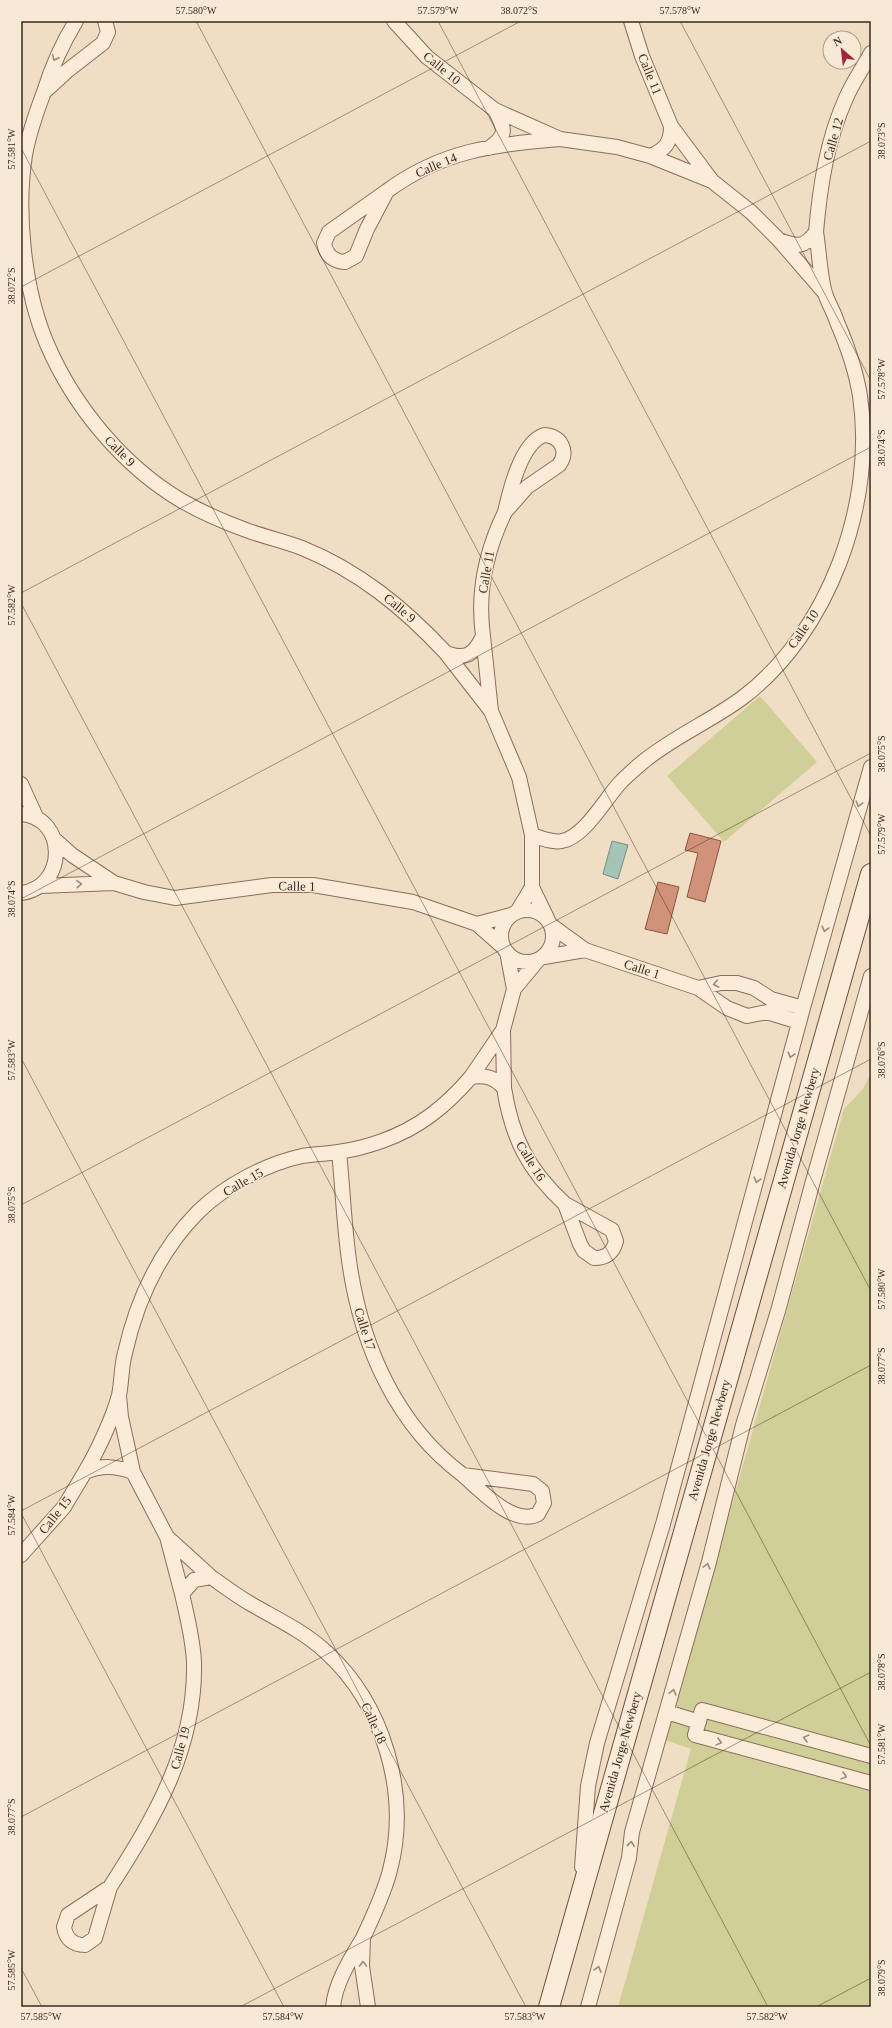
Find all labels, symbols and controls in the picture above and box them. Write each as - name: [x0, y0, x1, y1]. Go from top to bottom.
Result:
- text: 57.580°W: [176, 5, 217, 16]
- text: 57.579°W: [418, 5, 459, 16]
- text: 38.072°S: [500, 5, 538, 16]
- text: 57.578°W: [660, 5, 701, 16]
- north arrow: [822, 30, 862, 70]
- text: N: [831, 34, 844, 48]
- street label: Calle 10: [420, 48, 464, 88]
- street label: Calle 11: [635, 51, 665, 97]
- one-way arrow: [53, 54, 60, 61]
- street label: Calle 12: [820, 116, 846, 162]
- text: 38.073°S: [876, 122, 887, 160]
- text: 57.581°W: [6, 128, 17, 169]
- street label: Calle 14: [413, 149, 459, 180]
- text: 38.072°S: [6, 267, 17, 305]
- text: 57.578°W: [876, 358, 887, 399]
- text: 38.074°S: [876, 429, 887, 467]
- street label: Calle 9: [102, 433, 138, 469]
- street label: Calle 11: [475, 549, 497, 595]
- text: 57.582°W: [6, 584, 17, 625]
- street label: Calle 9: [381, 590, 419, 626]
- street label: Calle 10: [784, 607, 822, 651]
- text: 38.075°S: [876, 735, 887, 773]
- one-way arrow: [856, 801, 864, 807]
- text: 57.579°W: [876, 813, 887, 854]
- street label: Calle 1: [278, 878, 316, 894]
- one-way arrow: [76, 879, 82, 888]
- text: 38.074°S: [6, 880, 17, 918]
- one-way arrow: [821, 925, 830, 932]
- street label: Calle 1: [622, 956, 662, 982]
- one-way arrow: [713, 979, 719, 988]
- text: 57.583°W: [6, 1039, 17, 1080]
- text: 38.076°S: [876, 1041, 887, 1079]
- one-way arrow: [787, 1051, 796, 1058]
- street label: Avenida Jorge Newbery: [774, 1065, 823, 1190]
- street label: Calle 16: [513, 1139, 549, 1184]
- street label: Calle 15: [220, 1165, 266, 1199]
- one-way arrow: [753, 1176, 762, 1183]
- text: 38.075°S: [6, 1186, 17, 1224]
- text: 57.580°W: [876, 1268, 887, 1309]
- street label: Calle 17: [351, 1306, 379, 1353]
- text: 38.077°S: [876, 1347, 887, 1385]
- street label: Avenida Jorge Newbery: [685, 1377, 734, 1502]
- street label: Calle 15: [36, 1493, 74, 1537]
- text: 57.584°W: [6, 1494, 17, 1535]
- one-way arrow: [703, 1563, 711, 1569]
- text: 38.078°S: [876, 1653, 887, 1691]
- one-way arrow: [668, 1688, 677, 1695]
- street label: Avenida Jorge Newbery: [596, 1689, 645, 1814]
- street label: Calle 18: [358, 1700, 390, 1746]
- text: 57.581°W: [876, 1723, 887, 1764]
- street label: Calle 19: [167, 1725, 193, 1771]
- one-way arrow: [803, 1735, 810, 1743]
- one-way arrow: [716, 1737, 722, 1745]
- one-way arrow: [841, 1771, 848, 1780]
- text: 38.077°S: [6, 1798, 17, 1836]
- one-way arrow: [626, 1841, 635, 1847]
- text: 57.585°W: [6, 1949, 17, 1990]
- text: 38.079°S: [876, 1959, 887, 1997]
- one-way arrow: [358, 1961, 367, 1967]
- one-way arrow: [593, 1966, 602, 1973]
- text: 57.585°W: [21, 2011, 62, 2022]
- text: 57.584°W: [263, 2011, 304, 2022]
- text: 57.583°W: [505, 2011, 546, 2022]
- text: 57.582°W: [747, 2011, 788, 2022]

